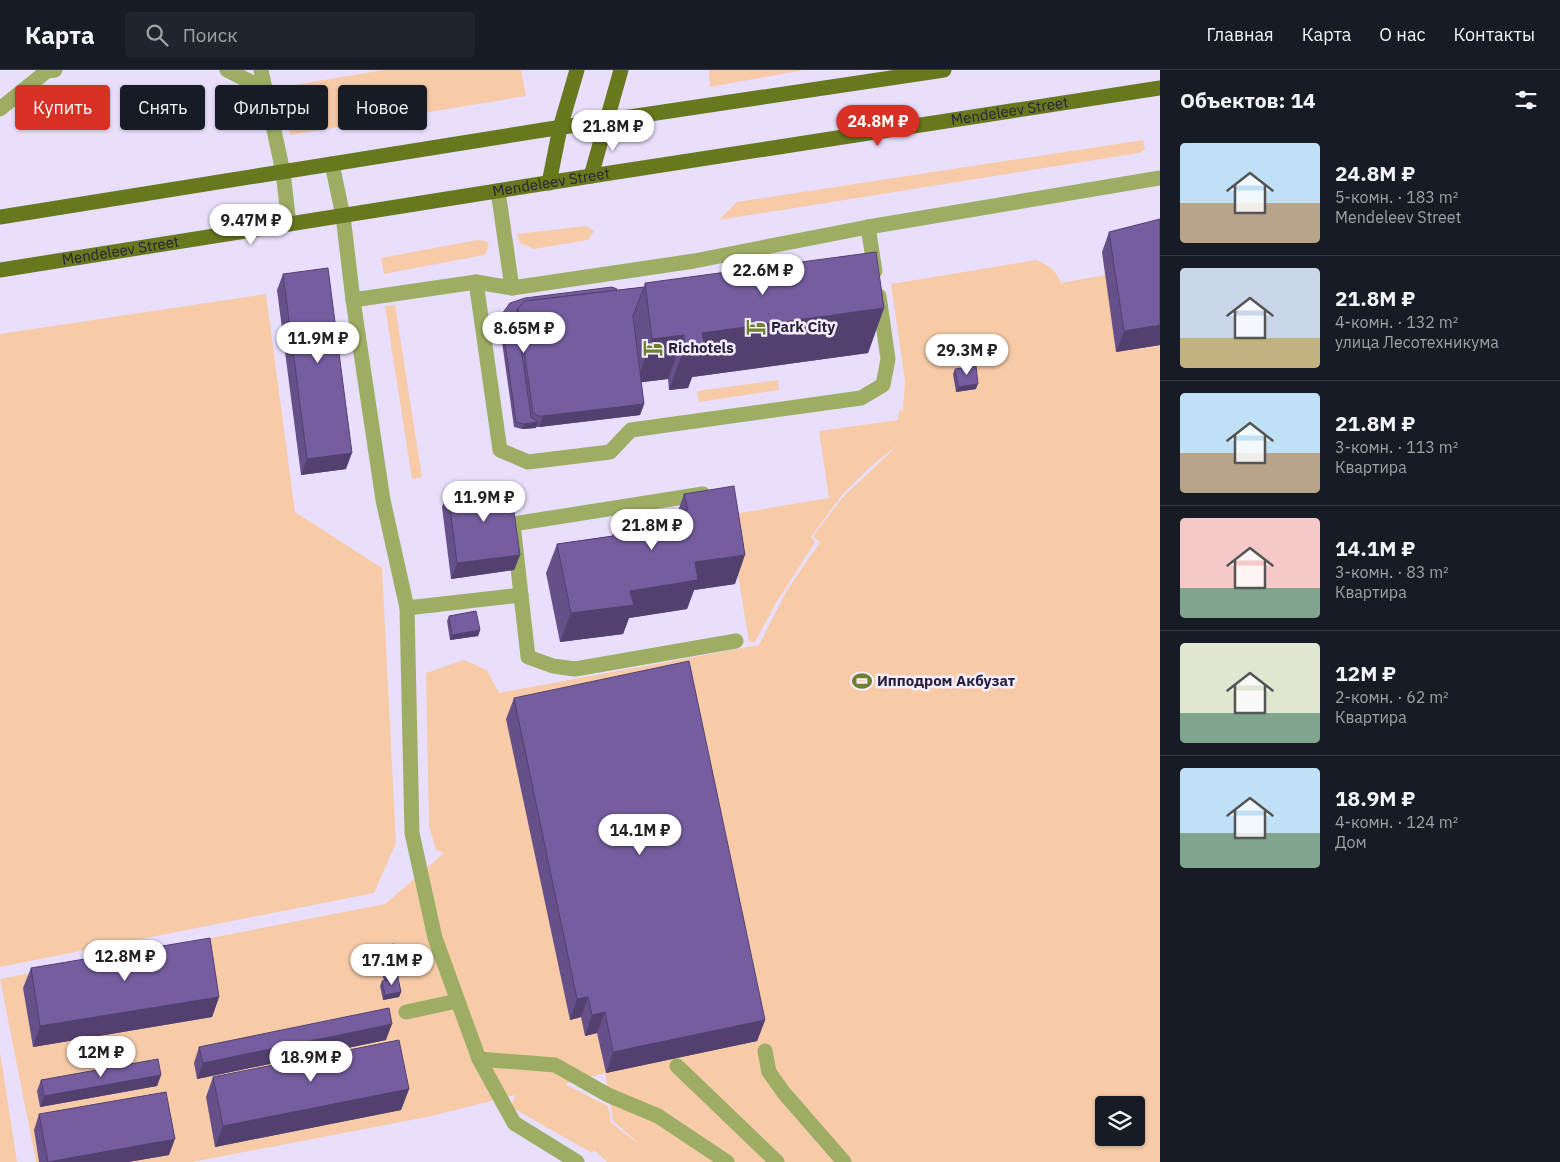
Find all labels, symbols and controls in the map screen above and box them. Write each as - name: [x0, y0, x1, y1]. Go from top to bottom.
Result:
- search box: [125, 12, 475, 57]
- text: Карта: [25, 19, 95, 51]
- icon: search: [143, 21, 171, 49]
- text: Поиск: [183, 23, 238, 47]
- text: Главная: [1206, 23, 1274, 46]
- text: Карта: [1302, 23, 1351, 46]
- text: О нас: [1379, 23, 1426, 46]
- text: Контакты: [1454, 23, 1535, 46]
- chip: Купить: [15, 85, 110, 130]
- chip: Снять: [120, 85, 205, 130]
- chip: Фильтры: [215, 85, 328, 130]
- chip: Новое: [338, 85, 427, 130]
- text: Объектов: 14: [1180, 86, 1316, 114]
- icon: filters: [1512, 86, 1540, 114]
- street label: Mendeleev Street: [950, 92, 1070, 129]
- pin: 24.8M ₽: [832, 104, 924, 147]
- pin: 21.8M ₽: [567, 109, 659, 152]
- text: 24.8M ₽: [847, 111, 909, 131]
- text: 21.8M ₽: [582, 116, 644, 136]
- text: 24.8M ₽: [1335, 159, 1415, 187]
- street label: Mendeleev Street: [491, 163, 611, 201]
- icon: home: [1220, 163, 1280, 223]
- text: 5-комн. · 183 m²: [1335, 187, 1458, 207]
- pin: 9.47M ₽: [205, 204, 297, 246]
- text: Mendeleev Street: [1335, 207, 1461, 227]
- text: 9.47M ₽: [220, 210, 282, 230]
- street label: Mendeleev Street: [60, 232, 180, 269]
- pin: 22.6M ₽: [717, 254, 809, 296]
- text: 22.6M ₽: [732, 260, 794, 280]
- text: 21.8M ₽: [1335, 284, 1415, 312]
- icon: home: [1220, 288, 1280, 348]
- pin: 8.65M ₽: [478, 312, 570, 354]
- text: 4-комн. · 132 m²: [1335, 312, 1458, 332]
- hotel icon: Park City: [745, 316, 767, 338]
- place label: Park City: [771, 317, 835, 336]
- text: 8.65M ₽: [493, 318, 555, 338]
- pin: 11.9M ₽: [272, 322, 364, 364]
- text: 11.9M ₽: [287, 328, 349, 348]
- text: улица Лесотехникума: [1335, 332, 1499, 352]
- pin: 29.3M ₽: [921, 334, 1013, 376]
- hotel icon: Richotels: [642, 337, 664, 359]
- place label: Richotels: [668, 338, 734, 357]
- text: 29.3M ₽: [936, 340, 998, 360]
- text: 21.8M ₽: [1335, 409, 1415, 437]
- icon: home: [1220, 413, 1280, 473]
- text: 3-комн. · 113 m²: [1335, 437, 1458, 457]
- text: Квартира: [1335, 457, 1407, 477]
- pin: 11.9M ₽: [438, 480, 530, 523]
- text: 11.9M ₽: [453, 487, 515, 507]
- pin: 21.8M ₽: [606, 508, 698, 551]
- text: 21.8M ₽: [621, 515, 683, 535]
- text: 14.1M ₽: [1335, 534, 1415, 562]
- icon: home: [1220, 538, 1280, 598]
- text: 3-комн. · 83 m²: [1335, 562, 1449, 582]
- text: Квартира: [1335, 582, 1407, 602]
- text: 12M ₽: [1335, 659, 1396, 687]
- icon: home: [1220, 663, 1280, 723]
- sports icon: Ипподром Акбузат: [851, 670, 873, 692]
- place label: Ипподром Акбузат: [877, 671, 1016, 690]
- text: 2-комн. · 62 m²: [1335, 687, 1449, 707]
- text: Квартира: [1335, 707, 1407, 727]
- text: 18.9M ₽: [1335, 784, 1415, 812]
- icon: home: [1220, 788, 1280, 848]
- text: 4-комн. · 124 m²: [1335, 812, 1458, 832]
- pin: 14.1M ₽: [594, 814, 686, 856]
- text: 14.1M ₽: [609, 820, 671, 840]
- text: Дом: [1335, 832, 1367, 852]
- pin: 12.8M ₽: [79, 940, 171, 982]
- pin: 17.1M ₽: [346, 944, 438, 986]
- text: 12.8M ₽: [94, 946, 156, 966]
- text: 17.1M ₽: [361, 950, 423, 970]
- pin: 12M ₽: [66, 1036, 136, 1078]
- pin: 18.9M ₽: [265, 1040, 357, 1083]
- text: 12M ₽: [78, 1042, 124, 1062]
- text: 18.9M ₽: [280, 1047, 342, 1067]
- map controls: [1095, 1096, 1145, 1146]
- button: layers: [1095, 1096, 1145, 1146]

